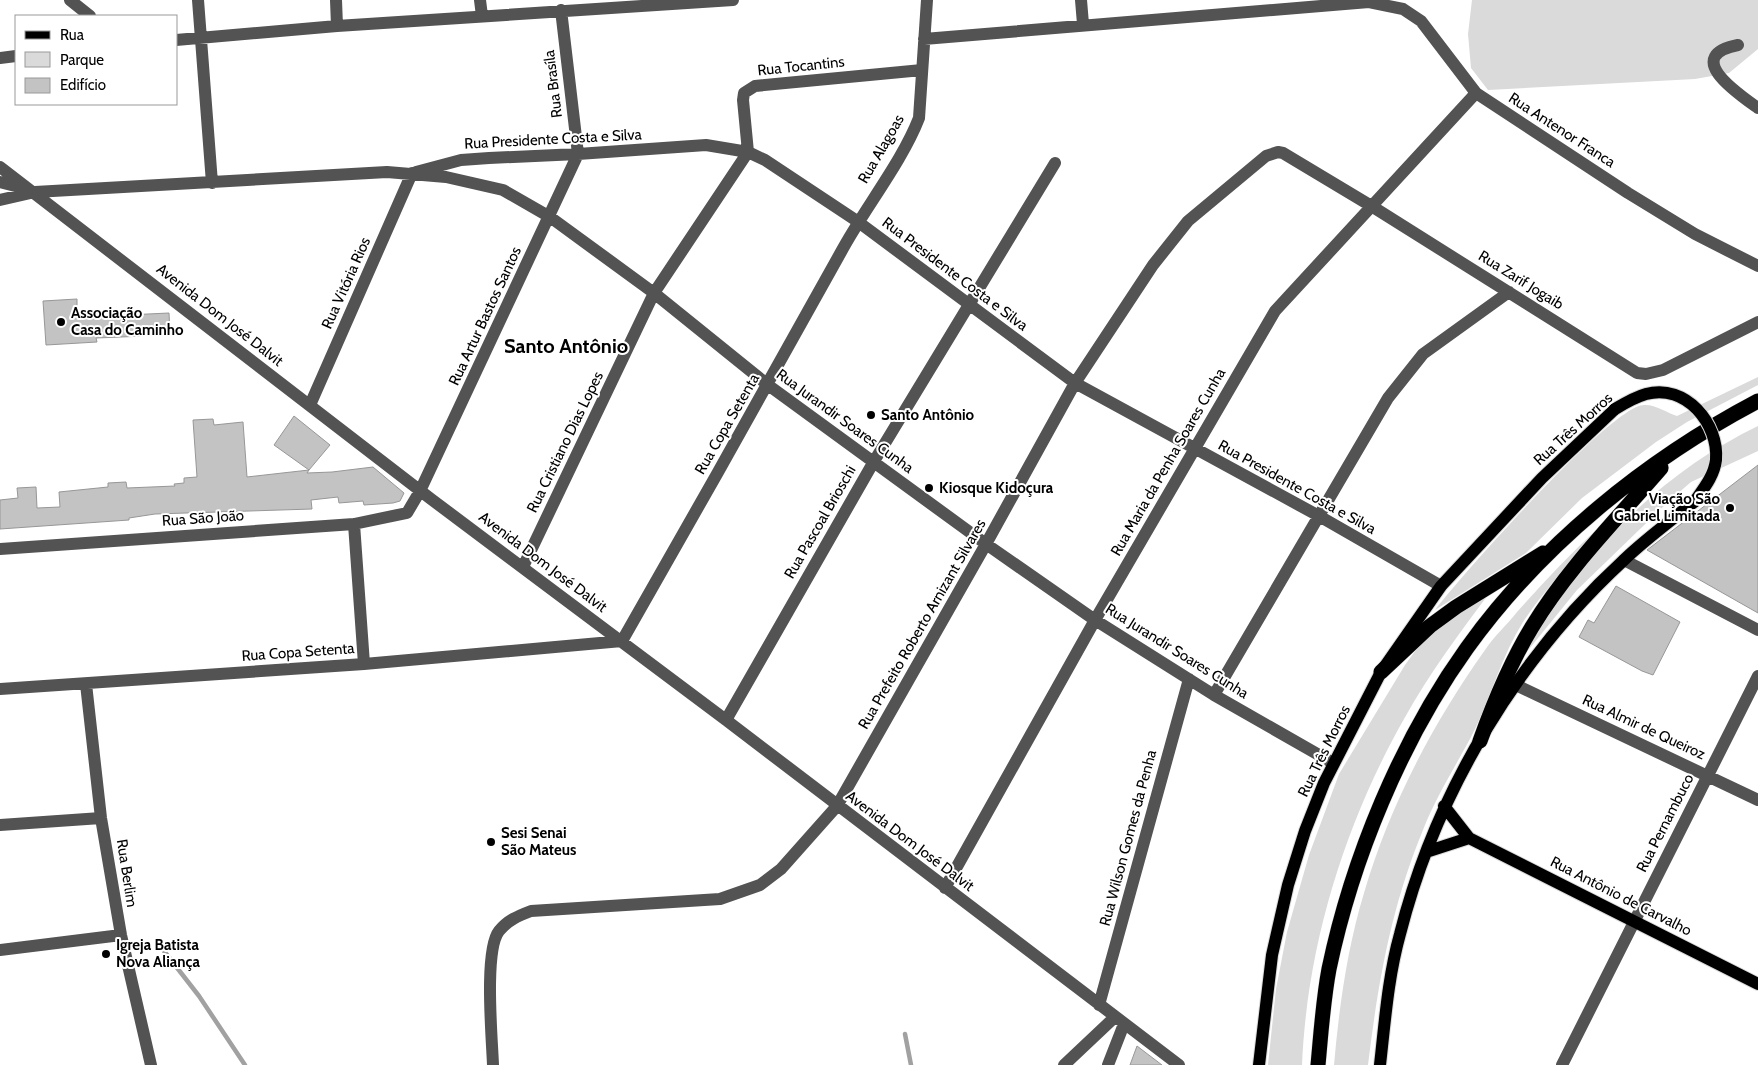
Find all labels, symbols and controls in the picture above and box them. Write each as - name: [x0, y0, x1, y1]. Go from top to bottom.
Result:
- legend: [15, 15, 178, 105]
- text: Rua: [60, 26, 85, 44]
- street label: Rua Brasíla: [540, 48, 566, 119]
- text: Parque: [60, 51, 104, 69]
- street label: Rua Tocantins: [757, 52, 845, 80]
- text: Edifício: [60, 76, 106, 94]
- street label: Rua Antenor Franca: [1505, 89, 1619, 172]
- street label: Rua Alagoas: [854, 111, 908, 187]
- street label: Rua Presidente Costa e Silva: [464, 125, 643, 153]
- street label: Rua Presidente Costa e Silva: [879, 213, 1032, 335]
- street label: Rua Vitória Rios: [318, 234, 374, 332]
- street label: Rua Artur Bastos Santos: [445, 244, 525, 388]
- street label: Rua Zarif Jogaib: [1475, 247, 1567, 313]
- street label: Avenida Dom José Dalvit: [153, 260, 287, 370]
- place label: Associação Casa do Caminho: [71, 304, 184, 339]
- marker: Associação Casa do Caminho: [55, 316, 67, 328]
- district label: Santo Antônio: [504, 334, 628, 358]
- street label: Rua Maria da Penha Soares Cunha: [1107, 364, 1230, 559]
- street label: Rua Jurandir Soares Cunha: [773, 365, 918, 477]
- street label: Rua Cristiano Dias Lopes: [523, 369, 607, 515]
- street label: Rua Copa Setenta: [691, 370, 763, 477]
- street label: Rua Três Morros: [1530, 389, 1616, 469]
- place label: Santo Antônio: [881, 406, 975, 424]
- marker: Santo Antônio: [865, 409, 877, 421]
- street label: Rua Presidente Costa e Silva: [1215, 436, 1380, 538]
- street label: Rua Pascoal Brioschi: [780, 462, 860, 582]
- place label: Kiosque Kidoçura: [939, 479, 1054, 497]
- marker: Kiosque Kidoçura: [923, 482, 935, 494]
- place label: Viação São Gabriel Limitada: [1614, 490, 1721, 525]
- marker: Viação São Gabriel Limitada: [1724, 502, 1736, 514]
- street label: Rua São João: [161, 506, 245, 530]
- street label: Avenida Dom José Dalvit: [475, 508, 611, 616]
- street label: Rua Prefeito Roberto Arnizant Silvares: [854, 516, 990, 732]
- street label: Rua Jurandir Soares Cunha: [1102, 600, 1253, 703]
- street label: Rua Copa Setenta: [241, 639, 356, 665]
- street label: Rua Almir de Queiroz: [1580, 691, 1708, 763]
- street label: Rua Três Morros: [1294, 702, 1354, 800]
- street label: Rua Wilson Gomes da Penha: [1096, 747, 1160, 928]
- street label: Rua Pernambuco: [1632, 771, 1698, 875]
- street label: Avenida Dom José Dalvit: [842, 787, 978, 895]
- place label: Sesi Senai São Mateus: [501, 824, 576, 859]
- marker: Sesi Senai São Mateus: [485, 836, 497, 848]
- street label: Rua Berlim: [113, 838, 141, 908]
- street label: Rua Antônio de Carvalho: [1547, 853, 1695, 939]
- place label: Igreja Batista Nova Aliança: [116, 936, 200, 971]
- marker: Igreja Batista Nova Aliança: [100, 948, 112, 960]

